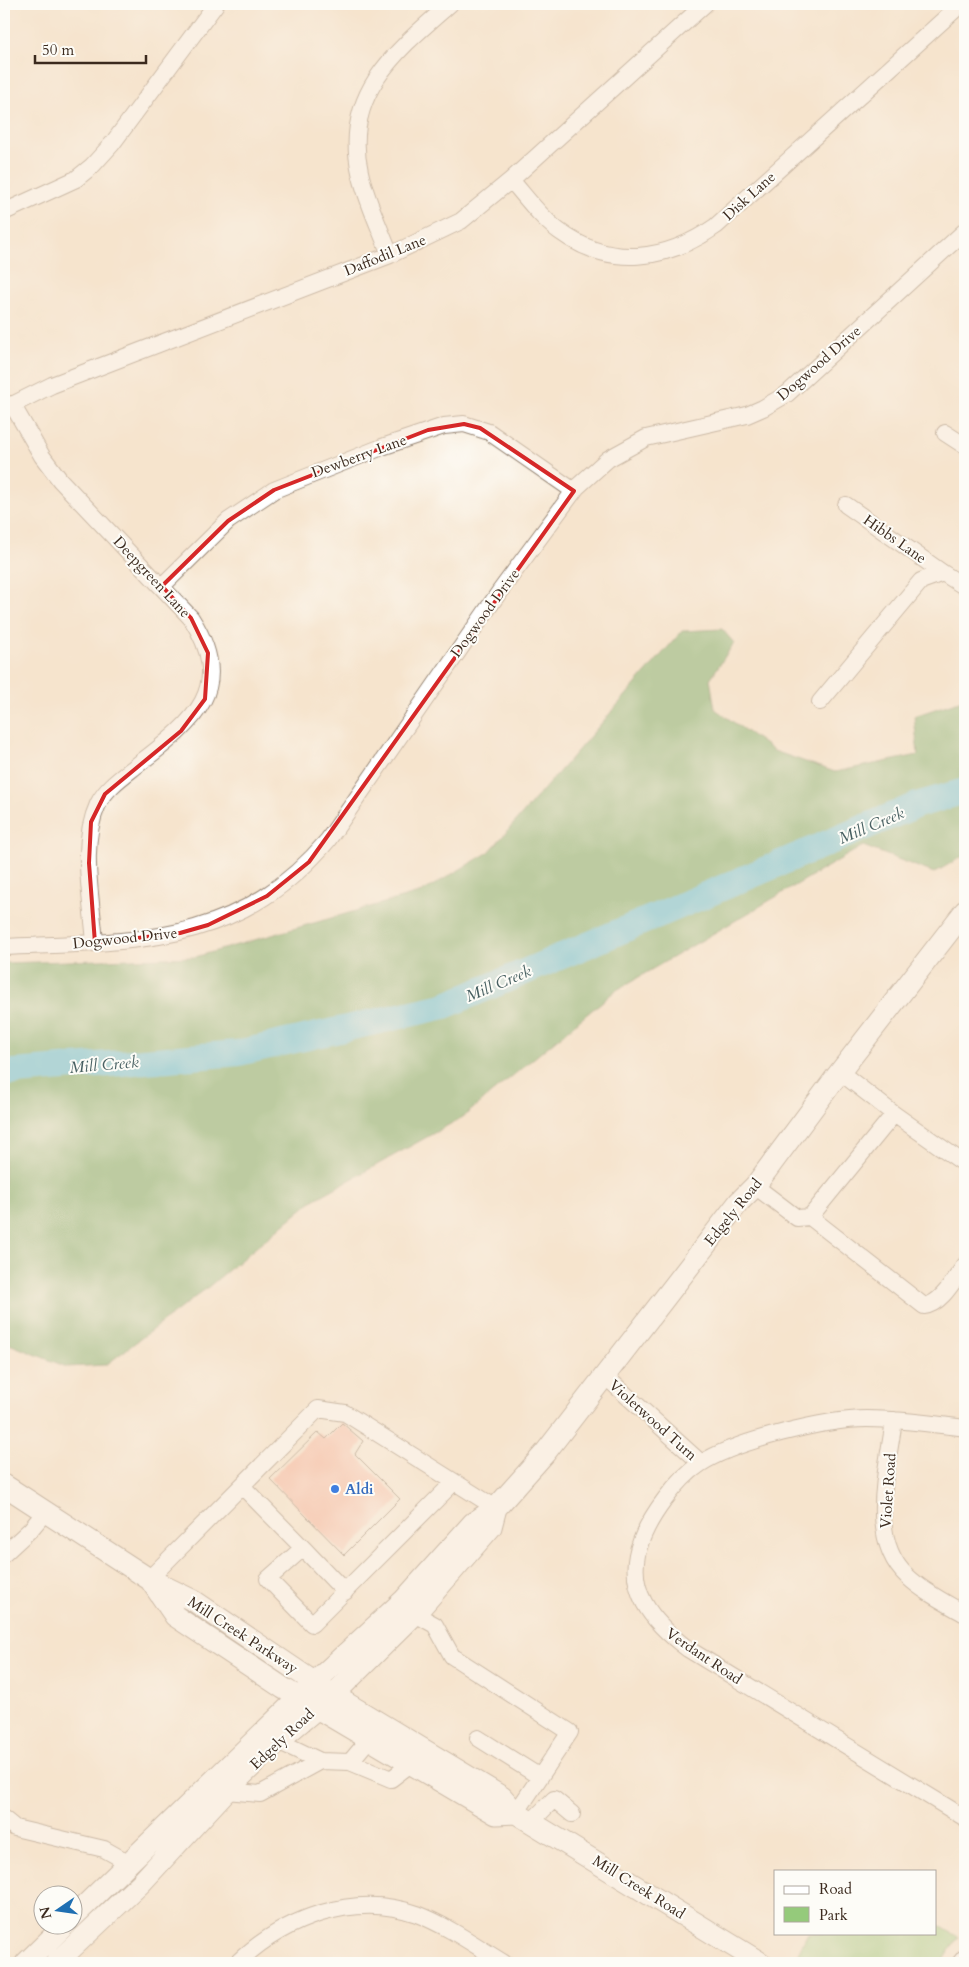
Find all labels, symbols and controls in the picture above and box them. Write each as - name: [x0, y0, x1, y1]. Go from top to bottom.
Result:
- scale bar: [35, 32, 146, 64]
- text: 50 m: [42, 40, 74, 60]
- street label: Disk Lane: [718, 167, 780, 225]
- street label: Daffodil Lane: [341, 229, 429, 281]
- street label: Dogwood Drive: [773, 321, 865, 405]
- street label: Dewberry Lane: [309, 429, 409, 482]
- street label: Hibbs Lane: [859, 510, 931, 568]
- street label: Deepgreen Lane: [109, 532, 195, 622]
- street label: Dogwood Drive: [446, 564, 524, 661]
- water label: Mill Creek: [835, 802, 908, 850]
- street label: Dogwood Drive: [72, 923, 179, 953]
- water label: Mill Creek: [462, 960, 535, 1008]
- water label: Mill Creek: [69, 1051, 140, 1079]
- street label: Edgely Road: [700, 1174, 766, 1250]
- street label: Violetwood Turn: [605, 1375, 702, 1465]
- street label: Violet Road: [875, 1453, 901, 1529]
- place label: Aldi: [345, 1479, 374, 1499]
- marker: Aldi: [329, 1483, 341, 1495]
- street label: Mill Creek Parkway: [184, 1592, 302, 1678]
- street label: Verdant Road: [662, 1623, 746, 1689]
- street label: Edgely Road: [245, 1704, 319, 1774]
- street label: Mill Creek Road: [589, 1851, 689, 1923]
- legend: [774, 1870, 936, 1934]
- text: Road: [819, 1879, 852, 1899]
- north arrow: [32, 1884, 82, 1934]
- text: N: [35, 1905, 56, 1921]
- text: Park: [819, 1905, 848, 1925]

